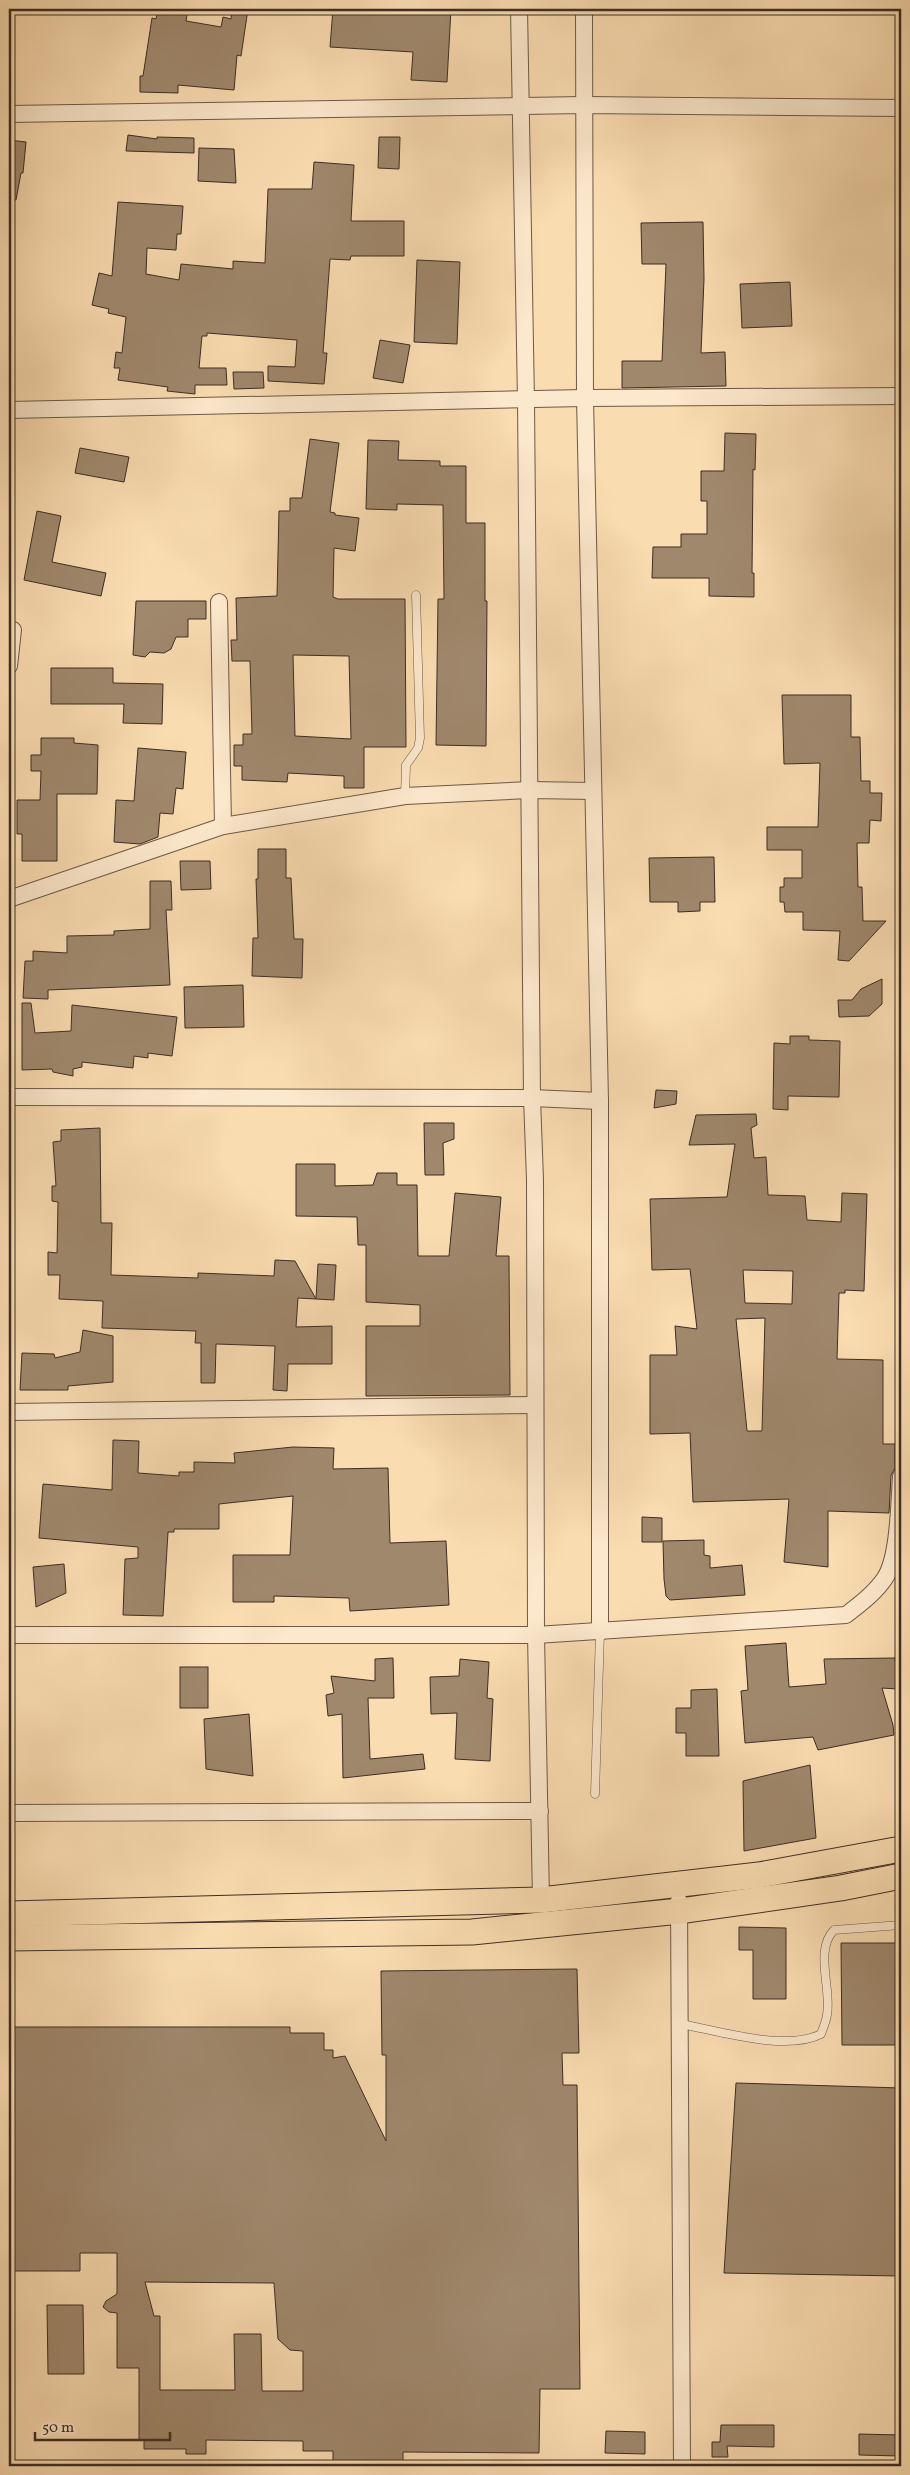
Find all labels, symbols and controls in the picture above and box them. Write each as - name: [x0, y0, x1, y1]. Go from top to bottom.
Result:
- scale bar: [35, 2410, 170, 2442]
- text: 50 m: [42, 2418, 74, 2439]

